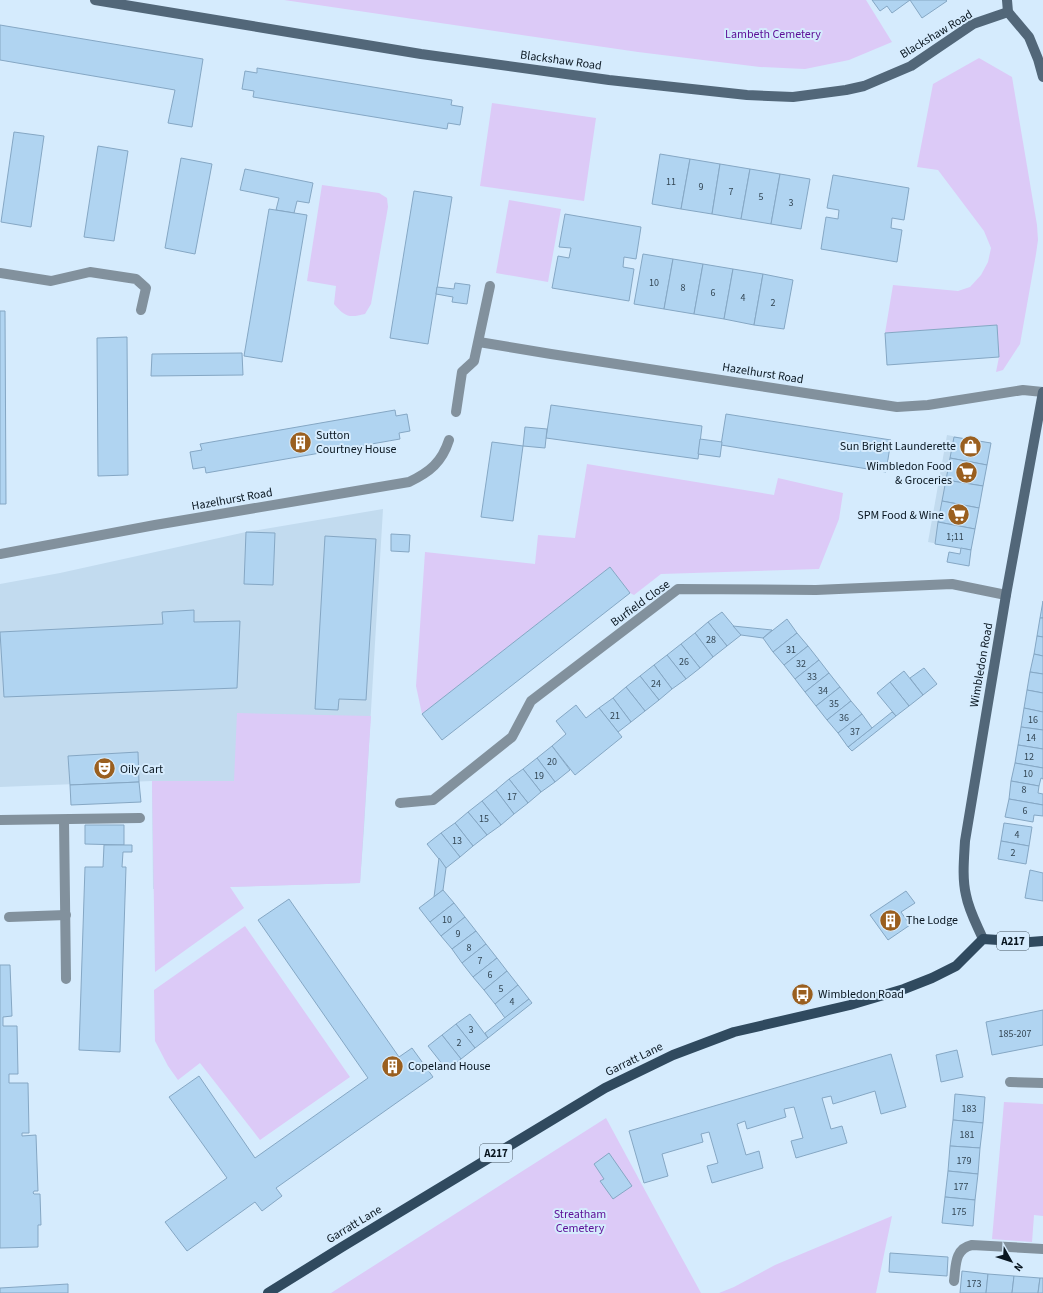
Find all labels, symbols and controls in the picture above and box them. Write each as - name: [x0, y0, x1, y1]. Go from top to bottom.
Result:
- street label: Blackshaw Road: [897, 6, 976, 63]
- park label: Lambeth Cemetery: [725, 26, 821, 43]
- street label: Blackshaw Road: [519, 46, 603, 75]
- house number: 11: [666, 175, 676, 189]
- house number: 9: [699, 180, 704, 194]
- house number: 7: [729, 185, 734, 199]
- house number: 5: [759, 190, 764, 204]
- house number: 3: [789, 196, 794, 210]
- house number: 10: [649, 276, 659, 290]
- house number: 8: [681, 281, 686, 295]
- house number: 6: [711, 286, 716, 300]
- house number: 4: [741, 291, 746, 305]
- house number: 2: [771, 296, 776, 310]
- street label: Hazelhurst Road: [721, 359, 805, 388]
- place label: Sutton Courtney House: [316, 427, 397, 458]
- building icon: Sutton Courtney House: [288, 429, 314, 455]
- shop icon: Sun Bright Launderette: [958, 433, 984, 459]
- place label: Sun Bright Launderette: [840, 438, 956, 455]
- place label: Wimbledon Food & Groceries: [866, 458, 952, 489]
- supermarket icon: Wimbledon Food & Groceries: [954, 460, 980, 486]
- street label: Hazelhurst Road: [190, 484, 274, 515]
- supermarket icon: SPM Food & Wine: [946, 502, 972, 528]
- place label: SPM Food & Wine: [857, 507, 944, 524]
- house number: 1;11: [946, 530, 964, 544]
- street label: Burfield Close: [607, 576, 673, 631]
- street label: Wimbledon Road: [966, 621, 997, 709]
- house number: 28: [706, 633, 716, 647]
- house number: 31: [786, 643, 796, 657]
- house number: 26: [679, 655, 689, 669]
- house number: 32: [796, 657, 806, 671]
- house number: 33: [807, 670, 817, 684]
- house number: 24: [651, 677, 661, 691]
- house number: 34: [818, 684, 828, 698]
- house number: 35: [829, 697, 839, 711]
- house number: 21: [610, 709, 620, 723]
- house number: 36: [839, 711, 849, 725]
- house number: 16: [1028, 713, 1038, 727]
- house number: 37: [850, 725, 860, 739]
- house number: 14: [1026, 731, 1036, 745]
- house number: 12: [1024, 750, 1034, 764]
- house number: 20: [547, 755, 557, 769]
- theatre icon: Oily Cart: [91, 756, 117, 782]
- place label: Oily Cart: [120, 761, 163, 778]
- house number: 10: [1023, 767, 1033, 781]
- house number: 19: [534, 769, 544, 783]
- house number: 8: [1022, 783, 1027, 797]
- house number: 17: [507, 790, 517, 804]
- house number: 6: [1023, 804, 1028, 818]
- house number: 15: [479, 812, 489, 826]
- house number: 4: [1015, 828, 1020, 842]
- house number: 13: [452, 834, 462, 848]
- house number: 2: [1011, 846, 1016, 860]
- building icon: The Lodge: [877, 907, 903, 933]
- place label: The Lodge: [906, 912, 958, 929]
- house number: 10: [442, 913, 452, 927]
- house number: 9: [456, 927, 461, 941]
- road number: A217: [997, 932, 1029, 950]
- house number: 8: [467, 941, 472, 955]
- house number: 7: [478, 954, 483, 968]
- house number: 6: [488, 968, 493, 982]
- bus stop icon: Wimbledon Road: [790, 981, 816, 1007]
- house number: 5: [499, 982, 504, 996]
- place label: Wimbledon Road: [818, 986, 904, 1003]
- house number: 4: [510, 995, 515, 1009]
- house number: 3: [469, 1023, 474, 1037]
- house number: 185-207: [999, 1027, 1031, 1041]
- house number: 2: [457, 1036, 462, 1050]
- street label: Garratt Lane: [603, 1038, 666, 1081]
- building icon: Copeland House: [379, 1053, 405, 1079]
- place label: Copeland House: [408, 1058, 491, 1075]
- house number: 183: [962, 1102, 976, 1116]
- house number: 181: [960, 1128, 974, 1142]
- road number: A217: [480, 1144, 512, 1162]
- house number: 179: [957, 1154, 971, 1168]
- house number: 177: [954, 1180, 968, 1194]
- street label: Garratt Lane: [323, 1201, 385, 1248]
- house number: 175: [952, 1205, 966, 1219]
- park label: Streatham Cemetery: [554, 1206, 606, 1237]
- north arrow: [991, 1241, 1031, 1281]
- text: N: [1010, 1259, 1027, 1275]
- house number: 173: [967, 1277, 981, 1291]

